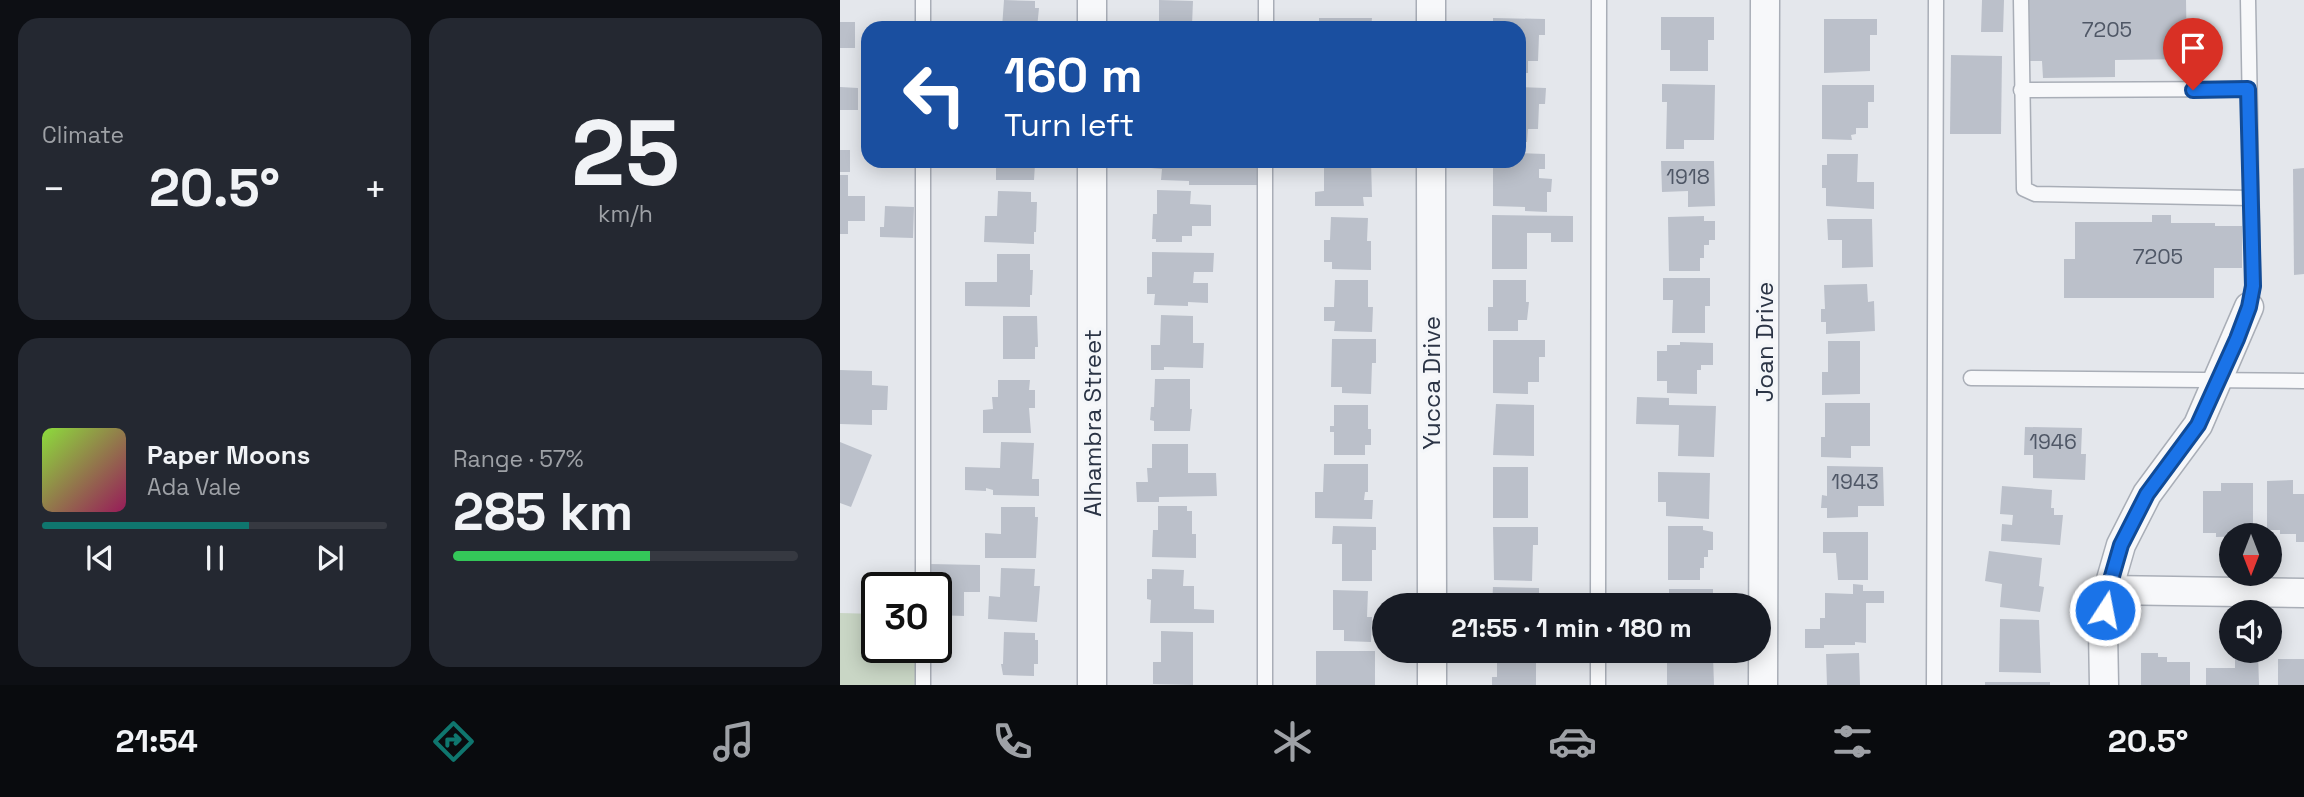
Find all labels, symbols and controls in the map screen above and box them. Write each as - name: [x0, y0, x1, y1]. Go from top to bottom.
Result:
- house number: 7205: [2082, 16, 2132, 43]
- pin: [2163, 18, 2223, 90]
- icon: arrive: [2174, 29, 2212, 67]
- text: 160 m: [1004, 44, 1142, 106]
- icon: left: [889, 49, 980, 140]
- text: 25: [571, 95, 680, 212]
- text: Turn left: [1004, 105, 1134, 145]
- text: Climate: [42, 120, 124, 150]
- text: 20.5°: [149, 155, 280, 221]
- house number: 1918: [1666, 163, 1710, 190]
- text: −: [42, 165, 66, 213]
- text: +: [363, 165, 387, 213]
- text: km/h: [598, 199, 653, 229]
- house number: 7205: [2133, 243, 2183, 270]
- street label: Joan Drive: [1749, 282, 1780, 402]
- street label: Yucca Drive: [1416, 316, 1447, 450]
- street label: Alhambra Street: [1077, 329, 1108, 517]
- house number: 1946: [2029, 428, 2077, 455]
- text: Paper Moons: [147, 438, 310, 472]
- text: Range · 57%: [453, 444, 584, 474]
- house number: 1943: [1831, 468, 1879, 495]
- text: Ada Vale: [147, 472, 241, 502]
- text: 285 km: [453, 479, 633, 545]
- north arrow: [2219, 523, 2282, 586]
- map controls: [2219, 523, 2282, 663]
- icon: previous: [81, 539, 119, 577]
- icon: pause: [196, 539, 234, 577]
- icon: next: [311, 539, 349, 577]
- speed limit sign: 30: [861, 572, 952, 663]
- position arrow: [2068, 573, 2142, 647]
- button: sound: [2219, 600, 2282, 663]
- text: 21:55 · 1 min · 180 m: [1451, 611, 1692, 645]
- icon: directions: [429, 717, 478, 766]
- icon: music: [709, 717, 758, 766]
- icon: phone: [988, 717, 1037, 766]
- icon: climate: [1268, 717, 1317, 766]
- icon: car: [1548, 717, 1597, 766]
- icon: filters: [1828, 717, 1877, 766]
- text: 21:54: [115, 721, 198, 761]
- text: 20.5°: [2108, 721, 2188, 761]

